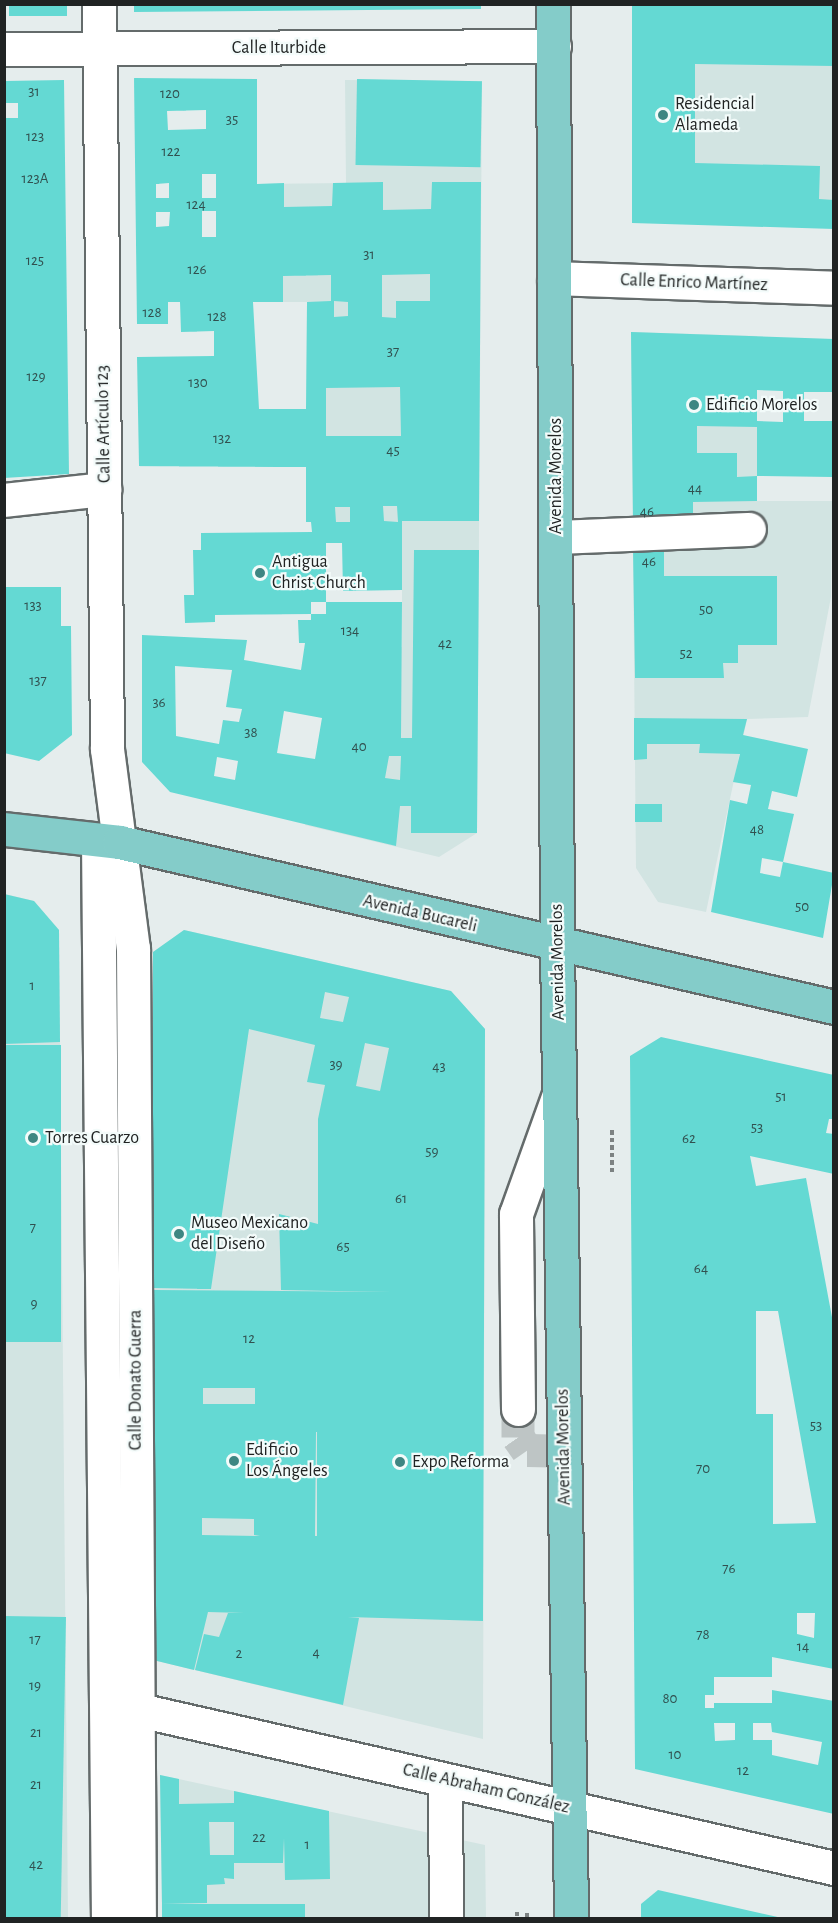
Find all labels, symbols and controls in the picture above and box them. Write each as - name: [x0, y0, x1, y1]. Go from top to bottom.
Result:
- street label: Calle Iturbide: [232, 37, 326, 59]
- house number: 31: [28, 83, 40, 101]
- house number: 120: [160, 85, 180, 103]
- place label: Residencial Alameda: [675, 94, 755, 136]
- marker: Residencial Alameda: [656, 108, 670, 122]
- house number: 35: [226, 111, 238, 129]
- house number: 123: [26, 128, 44, 146]
- house number: 122: [162, 143, 180, 161]
- house number: 123A: [22, 170, 48, 188]
- house number: 124: [186, 196, 206, 214]
- house number: 31: [363, 246, 375, 264]
- house number: 125: [26, 252, 44, 270]
- house number: 126: [187, 261, 207, 279]
- street label: Calle Enrico Martínez: [620, 270, 768, 296]
- house number: 128: [142, 304, 162, 322]
- house number: 128: [207, 308, 227, 326]
- house number: 37: [387, 343, 399, 361]
- street label: Calle Artículo 123: [92, 365, 116, 483]
- house number: 129: [26, 368, 46, 386]
- house number: 130: [188, 374, 208, 392]
- place label: Edificio Morelos: [706, 394, 818, 416]
- marker: Edificio Morelos: [687, 398, 701, 412]
- street label: Avenida Morelos: [545, 418, 567, 534]
- house number: 132: [213, 430, 231, 448]
- house number: 45: [386, 442, 400, 460]
- house number: 44: [688, 480, 702, 498]
- house number: 46: [640, 503, 654, 521]
- place label: Antigua Christ Church: [272, 552, 366, 594]
- house number: 46: [642, 553, 656, 571]
- marker: Antigua Christ Church: [253, 566, 267, 580]
- house number: 133: [24, 597, 42, 615]
- house number: 50: [699, 601, 713, 619]
- house number: 134: [341, 622, 359, 640]
- house number: 42: [438, 635, 452, 653]
- house number: 52: [679, 645, 693, 663]
- house number: 137: [29, 672, 47, 690]
- house number: 36: [152, 694, 166, 712]
- house number: 38: [244, 724, 258, 742]
- house number: 40: [351, 738, 367, 756]
- house number: 48: [750, 821, 764, 839]
- street label: Avenida Bucareli: [361, 890, 479, 938]
- house number: 50: [795, 898, 809, 916]
- street label: Avenida Morelos: [546, 904, 570, 1020]
- house number: 1: [29, 977, 35, 995]
- house number: 39: [329, 1056, 343, 1074]
- house number: 43: [432, 1058, 446, 1076]
- house number: 51: [775, 1088, 787, 1106]
- house number: 53: [751, 1119, 763, 1137]
- place label: Torres Cuarzo: [45, 1127, 139, 1149]
- house number: 62: [682, 1130, 696, 1148]
- marker: Torres Cuarzo: [26, 1131, 40, 1145]
- house number: 59: [425, 1143, 439, 1161]
- house number: 61: [395, 1190, 407, 1208]
- place label: Museo Mexicano del Diseño: [191, 1213, 308, 1256]
- house number: 7: [30, 1219, 36, 1237]
- marker: Museo Mexicano del Diseño: [172, 1227, 186, 1241]
- house number: 65: [336, 1238, 350, 1256]
- house number: 64: [694, 1260, 708, 1278]
- house number: 9: [30, 1295, 38, 1313]
- street label: Calle Donato Guerra: [125, 1310, 147, 1450]
- house number: 12: [243, 1330, 255, 1348]
- street label: Avenida Morelos: [552, 1389, 576, 1505]
- house number: 53: [810, 1417, 822, 1435]
- place label: Edificio Los Ángeles: [246, 1440, 328, 1482]
- place label: Expo Reforma: [412, 1451, 509, 1473]
- marker: Edificio Los Ángeles: [227, 1454, 241, 1468]
- marker: Expo Reforma: [393, 1455, 407, 1469]
- house number: 70: [696, 1460, 710, 1478]
- house number: 76: [722, 1560, 736, 1578]
- house number: 78: [696, 1626, 710, 1644]
- house number: 17: [29, 1631, 41, 1649]
- house number: 14: [797, 1638, 809, 1656]
- house number: 4: [312, 1644, 320, 1662]
- house number: 2: [236, 1645, 242, 1663]
- house number: 19: [29, 1677, 41, 1695]
- house number: 80: [662, 1690, 678, 1708]
- house number: 21: [30, 1724, 42, 1742]
- house number: 10: [668, 1746, 682, 1764]
- street label: Calle Abraham González: [401, 1759, 571, 1819]
- house number: 12: [737, 1762, 749, 1780]
- house number: 21: [30, 1776, 42, 1794]
- house number: 22: [252, 1829, 266, 1847]
- house number: 1: [304, 1836, 310, 1854]
- house number: 42: [29, 1856, 43, 1874]

